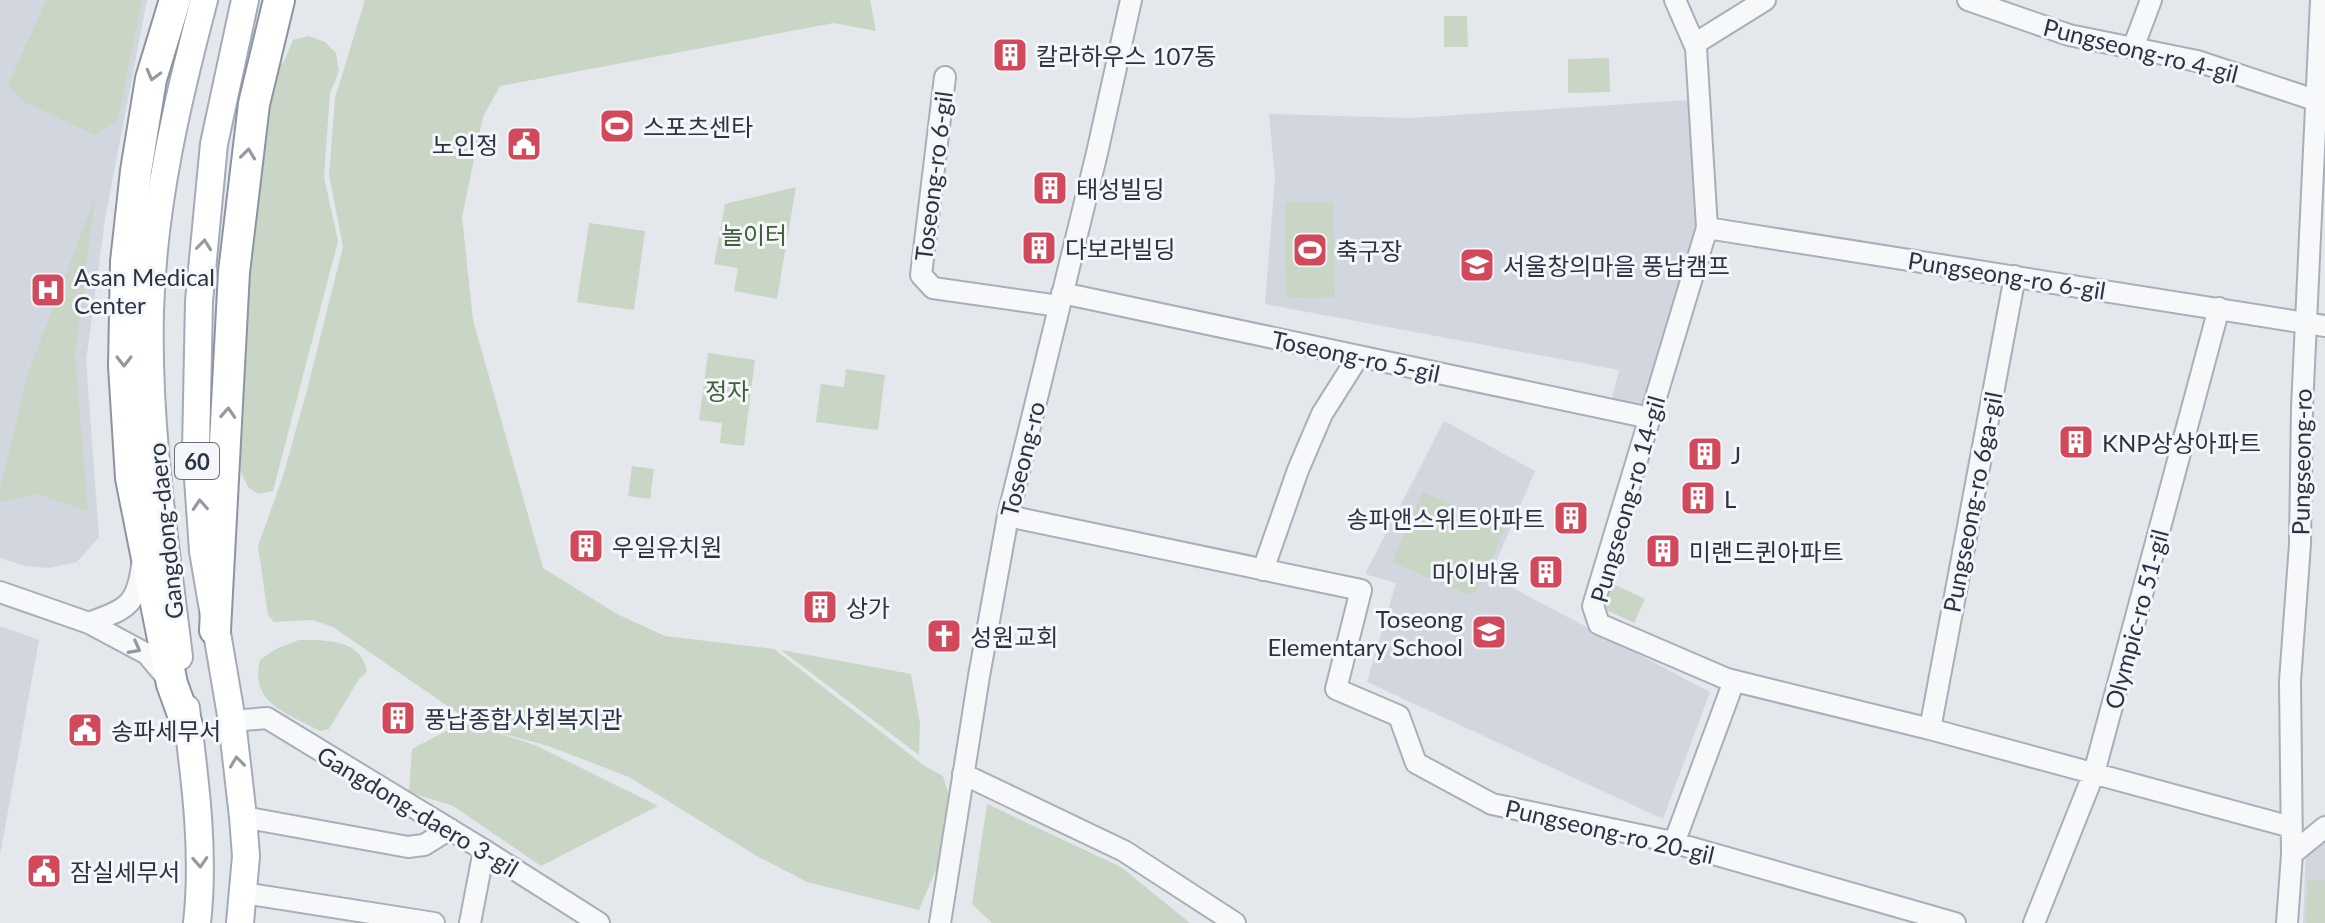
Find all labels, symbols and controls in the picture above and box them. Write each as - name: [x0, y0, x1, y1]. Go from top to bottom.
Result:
- street label: Pungseong-ro 4-gil: [2041, 12, 2241, 88]
- building icon: 칼라하우스 107동: [991, 36, 1029, 74]
- place label: 칼라하우스 107동: [1036, 41, 1216, 70]
- one-way arrow: [146, 67, 163, 81]
- street label: Toseong-ro 6-gil: [908, 89, 958, 263]
- sports icon: 스포츠센타: [598, 107, 636, 145]
- place label: 스포츠센타: [643, 112, 753, 141]
- public building icon: 노인정: [505, 125, 543, 163]
- place label: 노인정: [432, 130, 498, 159]
- one-way arrow: [239, 147, 256, 161]
- building icon: 태성빌딩: [1031, 169, 1069, 207]
- place label: 태성빌딩: [1076, 174, 1164, 203]
- park label: 놀이터: [721, 220, 787, 249]
- building icon: 다보라빌딩: [1020, 229, 1058, 267]
- sports icon: 축구장: [1291, 231, 1329, 269]
- place label: 다보라빌딩: [1065, 234, 1175, 263]
- place label: 축구장: [1336, 236, 1402, 265]
- one-way arrow: [196, 238, 213, 251]
- street label: Pungseong-ro 6-gil: [1906, 245, 2108, 305]
- school or university icon: 서울창의마을 풍납캠프: [1458, 246, 1496, 284]
- place label: 서울창의마을 풍납캠프: [1503, 251, 1730, 280]
- place label: Asan Medical Center: [74, 262, 215, 319]
- hospital icon: Asan Medical Center: [29, 271, 67, 309]
- street label: Toseong-ro 5-gil: [1269, 324, 1443, 388]
- one-way arrow: [115, 355, 133, 368]
- park label: 정자: [705, 376, 749, 405]
- street label: Pungseong-ro: [2285, 388, 2317, 536]
- street label: Pungseong-ro 6ga-gil: [1936, 389, 2008, 615]
- street label: Pungseong-ro 14-gil: [1584, 392, 1670, 606]
- street label: Toseong-ro: [994, 398, 1050, 520]
- one-way arrow: [219, 406, 236, 419]
- building icon: KNP상상아파트: [2057, 423, 2095, 461]
- place label: KNP상상아파트: [2102, 428, 2261, 457]
- building icon: J: [1686, 435, 1724, 473]
- place label: J: [1731, 440, 1741, 469]
- street label: Gangdong-daero: [141, 442, 189, 620]
- road number: 60: [175, 443, 219, 479]
- building icon: L: [1679, 479, 1717, 517]
- place label: L: [1724, 484, 1736, 513]
- one-way arrow: [192, 498, 209, 511]
- building icon: 송파앤스위트아파트: [1552, 499, 1590, 537]
- place label: 송파앤스위트아파트: [1346, 504, 1545, 533]
- street label: Olympic-ro 51-gil: [2098, 526, 2174, 712]
- building icon: 우일유치원: [567, 527, 605, 565]
- place label: 우일유치원: [612, 532, 722, 561]
- building icon: 미랜드퀸아파트: [1644, 532, 1682, 570]
- place label: 미랜드퀸아파트: [1689, 537, 1844, 566]
- building icon: 마이바움: [1527, 553, 1565, 591]
- place label: 마이바움: [1432, 558, 1520, 587]
- building icon: 상가: [801, 588, 839, 626]
- place label: 상가: [846, 593, 890, 622]
- place label: Toseong Elementary School: [1267, 604, 1463, 661]
- school or university icon: Toseong Elementary School: [1470, 613, 1508, 651]
- church icon: 성원교회: [925, 617, 963, 655]
- place label: 성원교회: [970, 622, 1058, 651]
- one-way arrow: [126, 638, 141, 654]
- building icon: 풍납종합사회복지관: [379, 699, 417, 737]
- place label: 풍납종합사회복지관: [424, 704, 623, 733]
- public building icon: 송파세무서: [66, 711, 104, 749]
- place label: 송파세무서: [111, 716, 221, 745]
- street label: Gangdong-daero 3-gil: [312, 739, 524, 883]
- one-way arrow: [228, 755, 245, 768]
- street label: Pungseong-ro 20-gil: [1503, 793, 1717, 869]
- public building icon: 잠실세무서: [25, 852, 63, 890]
- one-way arrow: [191, 856, 208, 869]
- place label: 잠실세무서: [70, 857, 180, 886]

